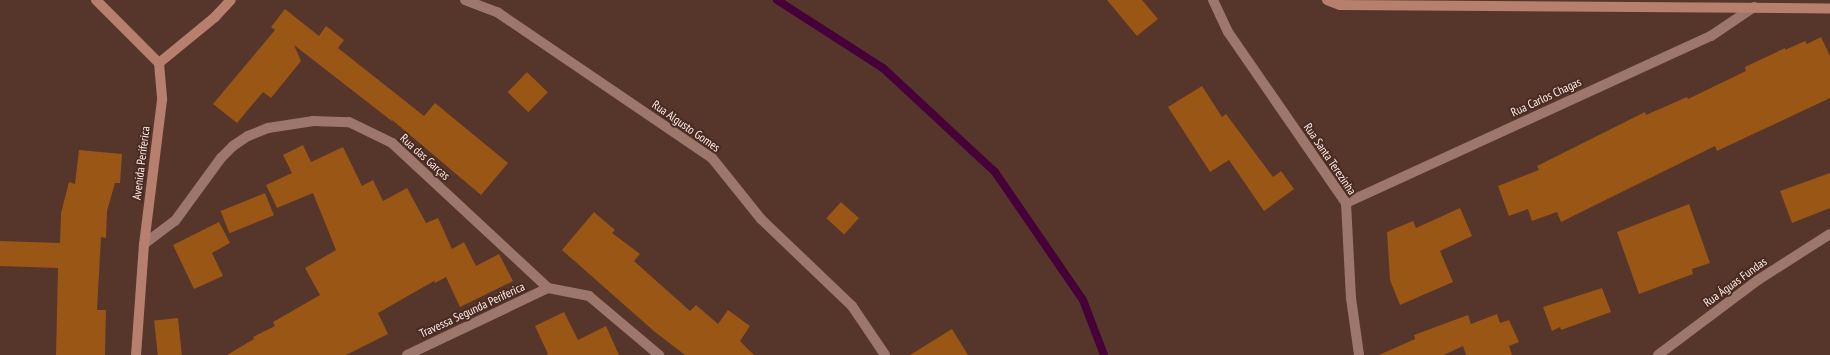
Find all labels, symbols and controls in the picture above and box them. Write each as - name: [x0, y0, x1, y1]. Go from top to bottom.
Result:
- street label: Rua Carlos Chagas: [1509, 74, 1583, 120]
- street label: Rua Algusto Gomes: [649, 97, 723, 155]
- street label: Rua Santa Terezinha: [1301, 120, 1359, 198]
- street label: Avenida Periferica: [129, 125, 153, 201]
- street label: Rua das Garças: [397, 131, 453, 183]
- street label: Rua Águas Fundas: [1700, 254, 1770, 310]
- street label: Travessa Segunda Periferica: [417, 279, 527, 341]

